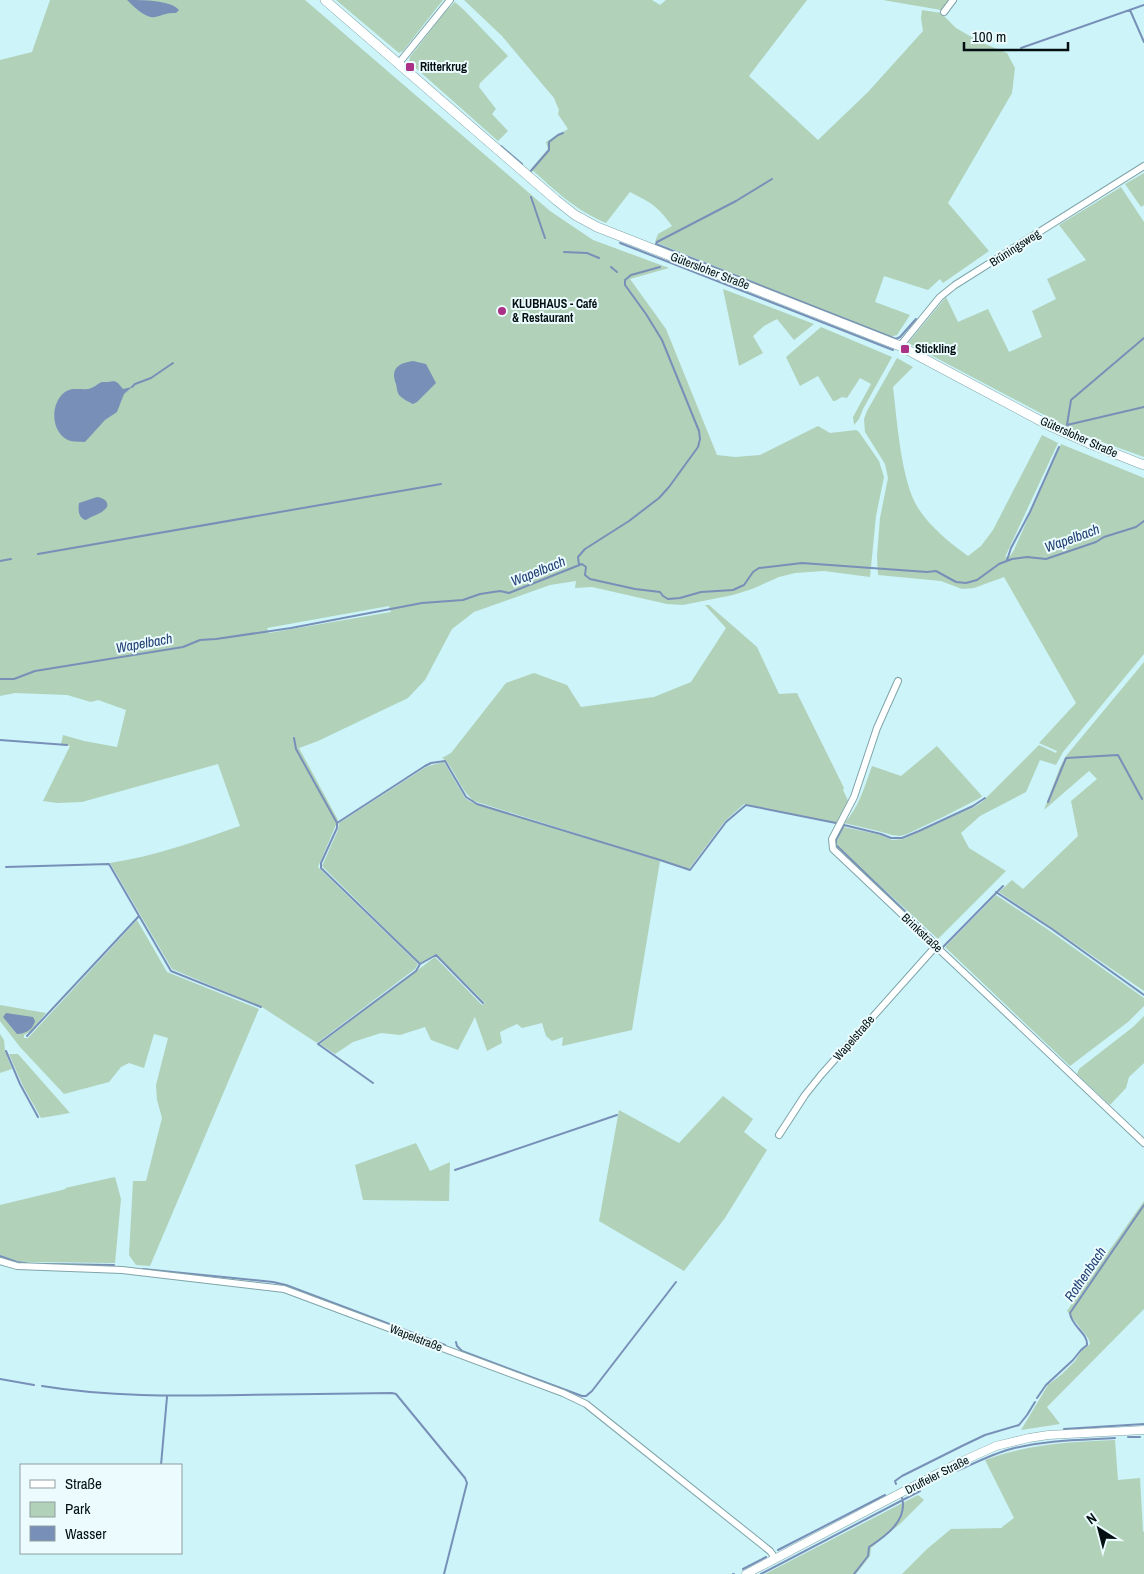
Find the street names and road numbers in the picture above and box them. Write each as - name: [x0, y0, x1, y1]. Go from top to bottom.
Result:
- street label: Brüningsweg: [987, 225, 1044, 270]
- street label: Gütersloher Straße: [668, 249, 752, 293]
- street label: Gütersloher Straße: [1038, 413, 1120, 461]
- street label: Brinkstraße: [898, 910, 946, 956]
- street label: Wapelstraße: [830, 1012, 878, 1064]
- street label: Wapelstraße: [387, 1321, 445, 1355]
- street label: Druffeler Straße: [902, 1452, 972, 1498]

